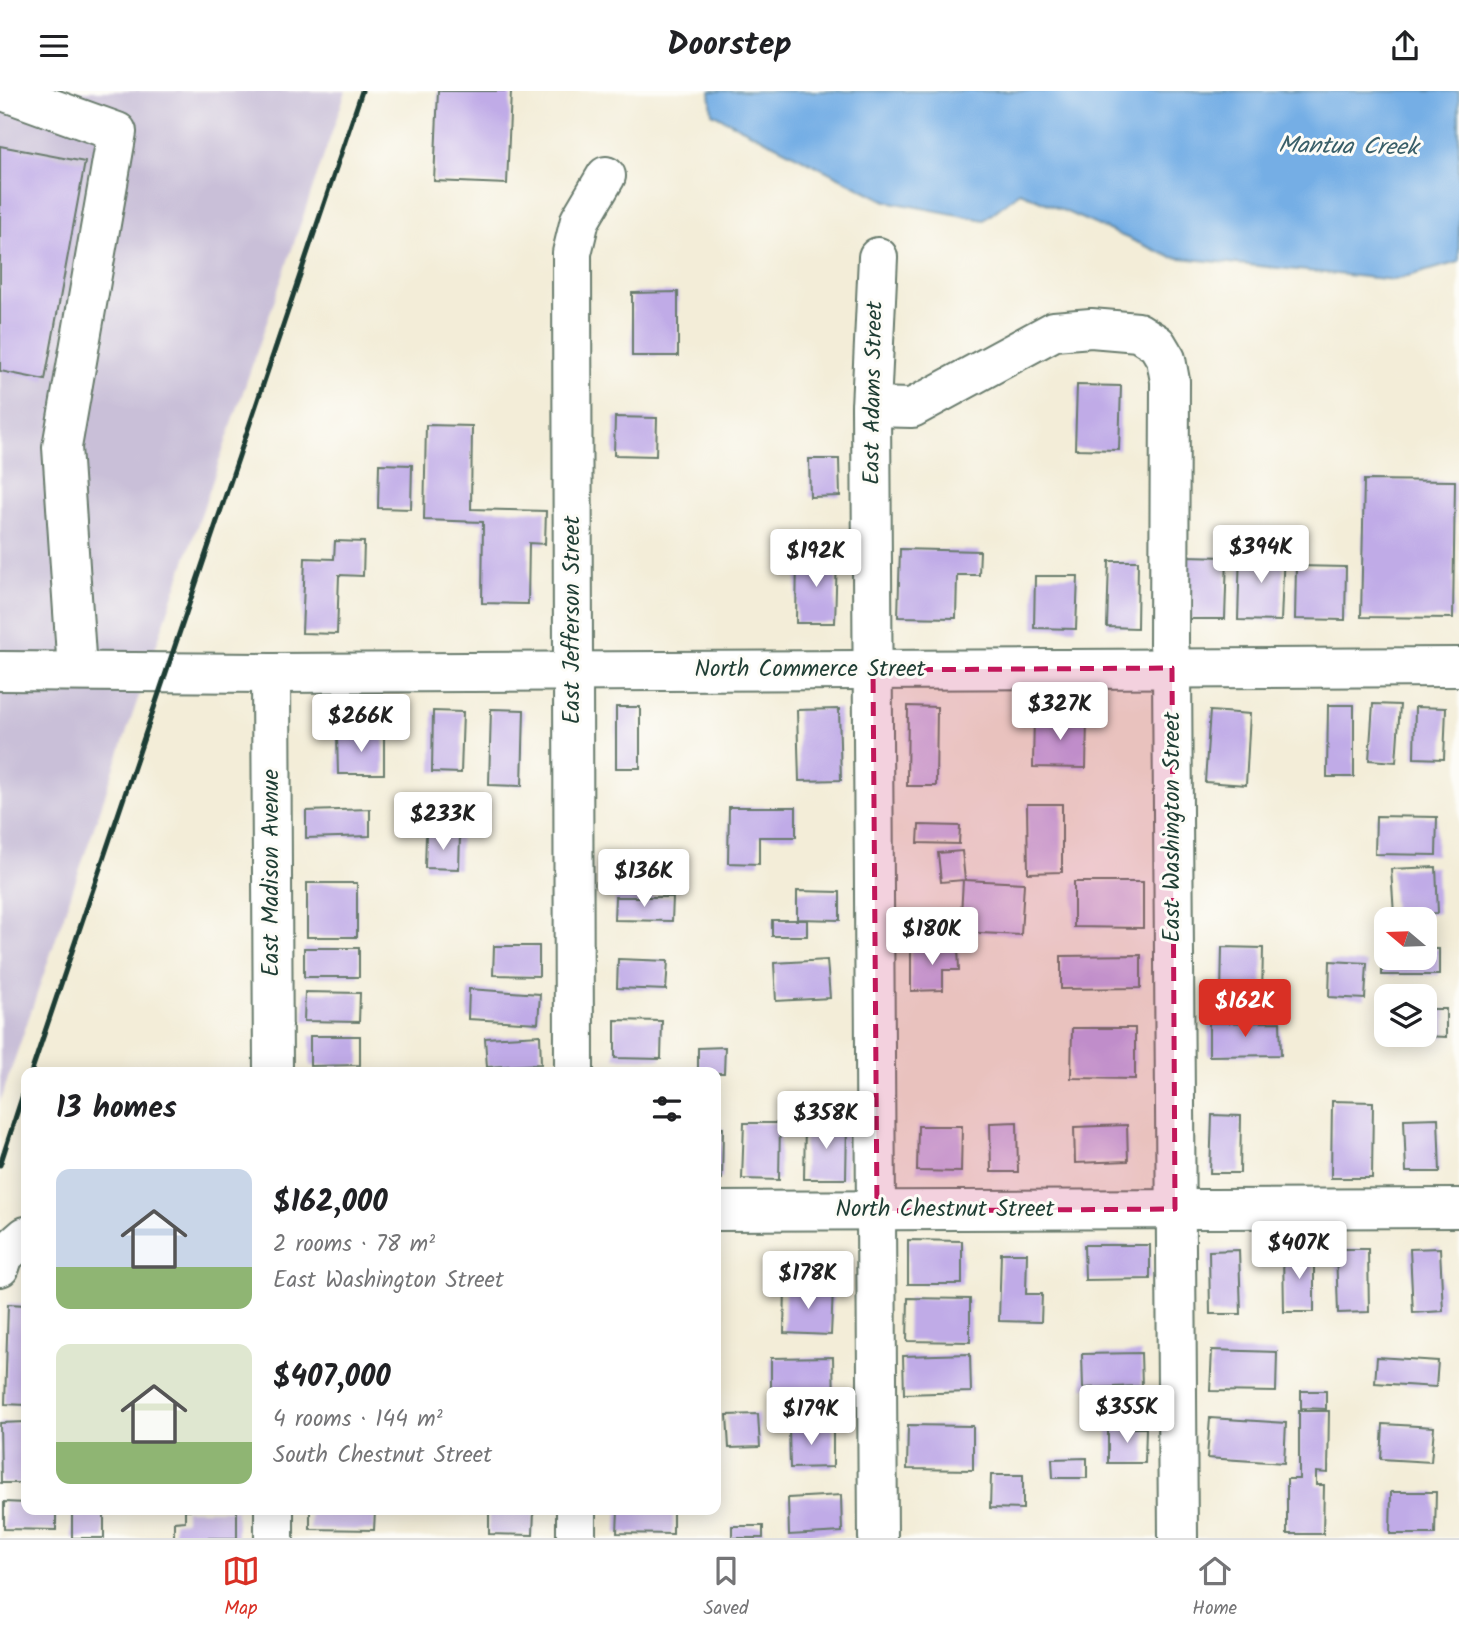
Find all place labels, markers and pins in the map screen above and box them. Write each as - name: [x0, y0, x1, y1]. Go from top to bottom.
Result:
- pin: $394K: [1212, 525, 1310, 585]
- pin: $192K: [767, 529, 865, 589]
- pin: $327K: [1011, 683, 1109, 742]
- pin: $266K: [312, 695, 410, 754]
- pin: $233K: [394, 793, 492, 852]
- pin: $136K: [595, 849, 693, 909]
- pin: $180K: [883, 907, 981, 967]
- pin: $162K: [1196, 979, 1294, 1039]
- pin: $358K: [777, 1091, 875, 1151]
- pin: $407K: [1250, 1221, 1348, 1281]
- pin: $178K: [759, 1251, 857, 1311]
- pin: $355K: [1078, 1385, 1176, 1445]
- pin: $179K: [762, 1387, 860, 1447]

